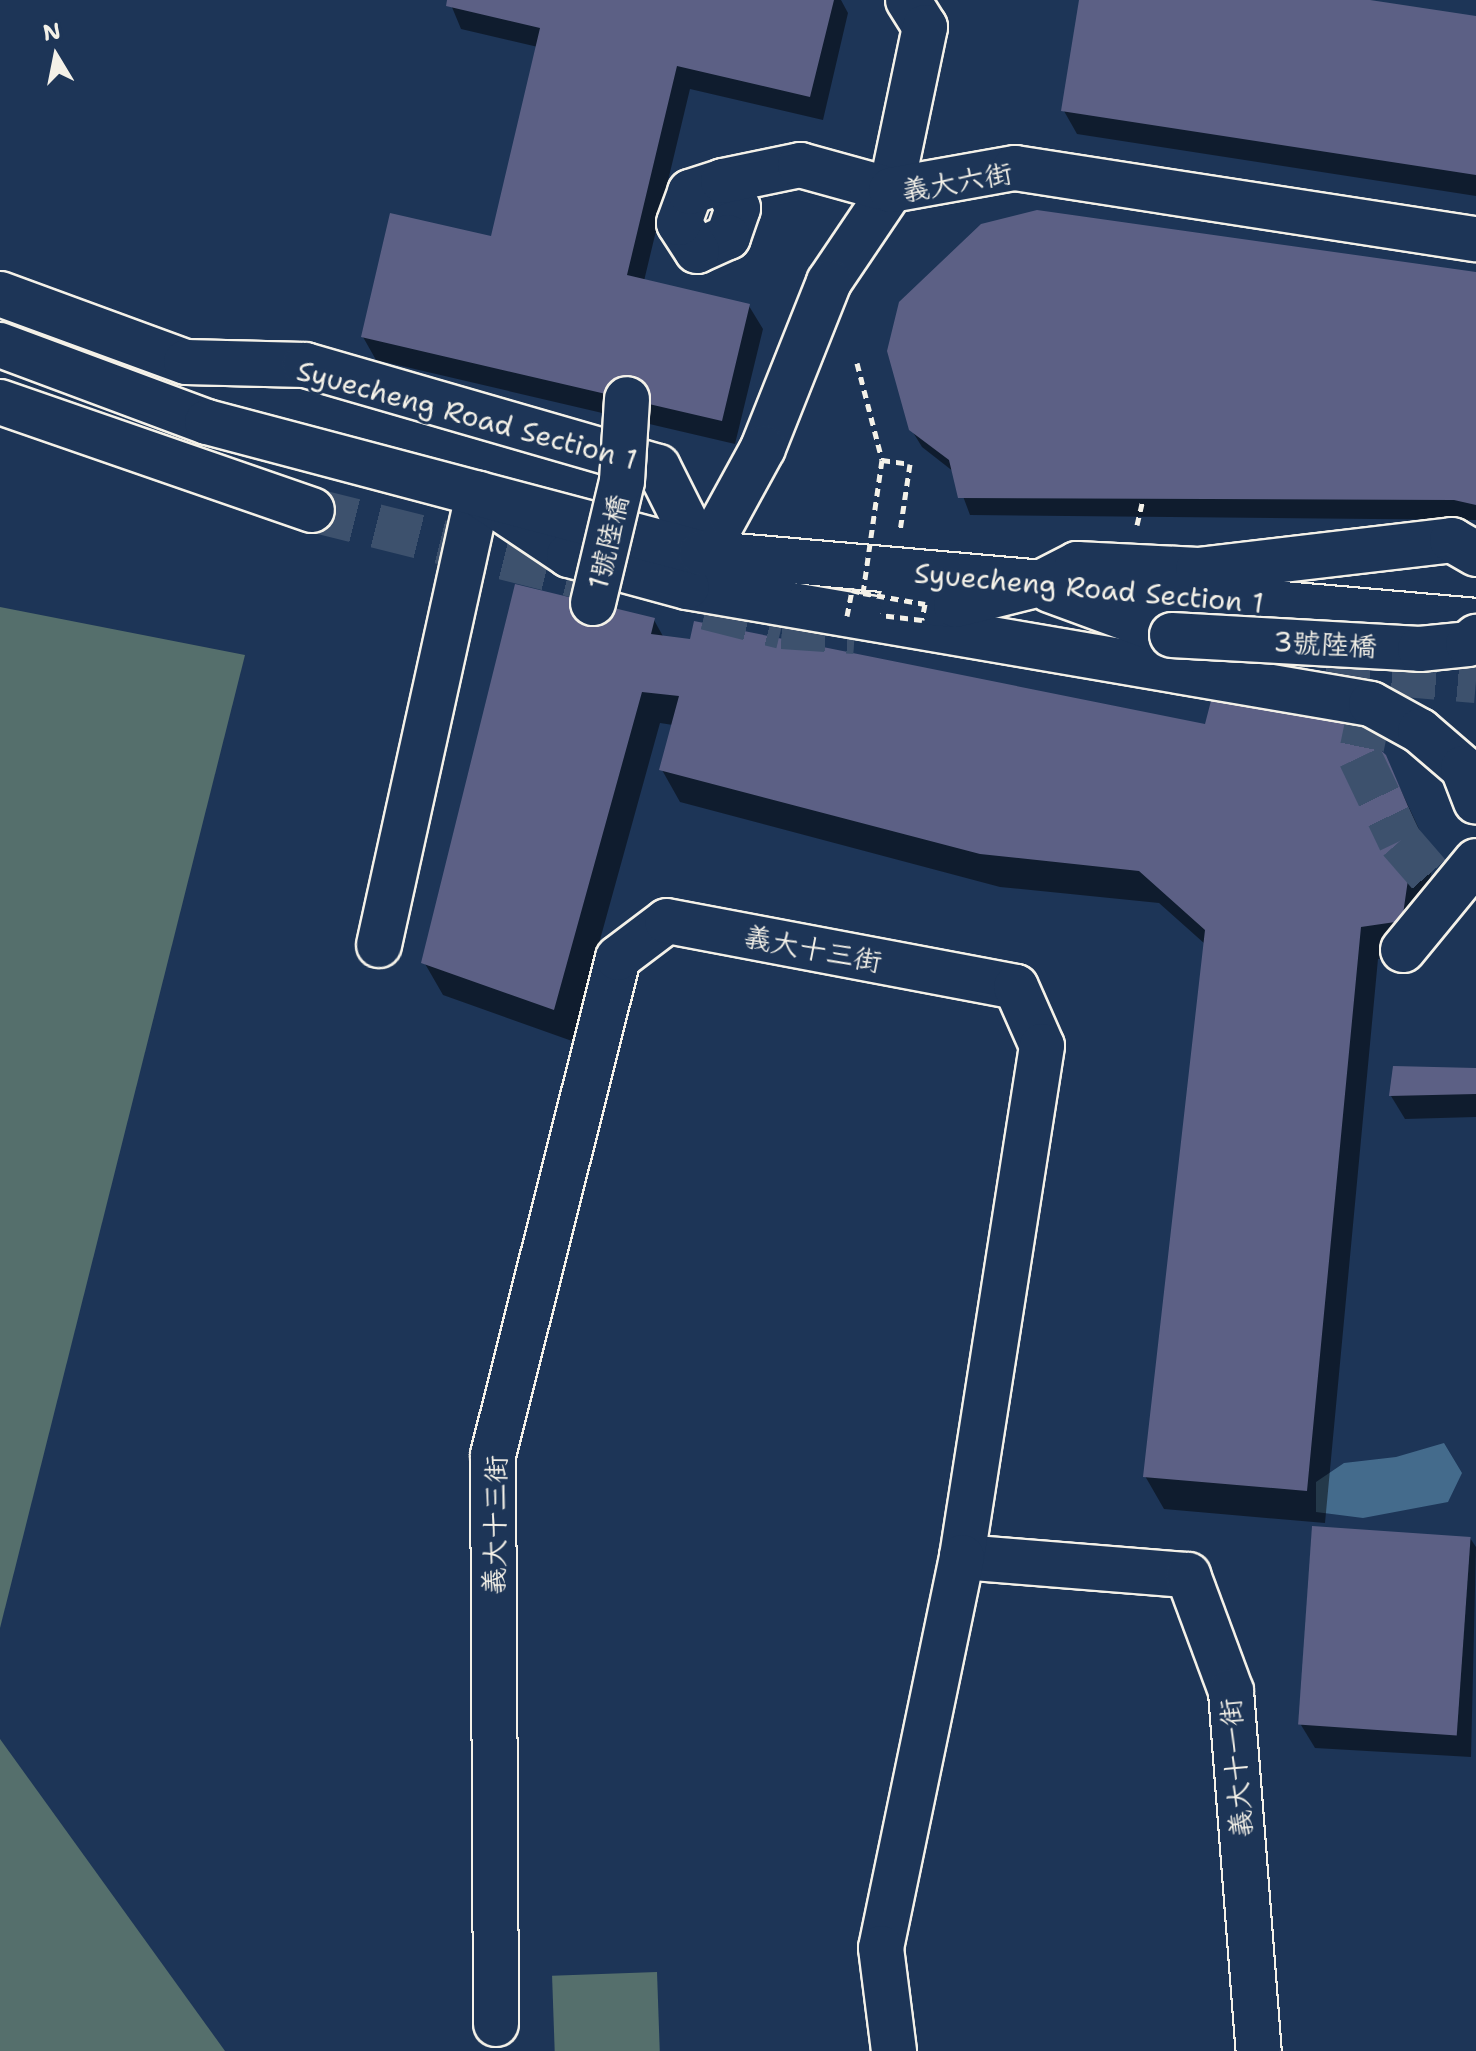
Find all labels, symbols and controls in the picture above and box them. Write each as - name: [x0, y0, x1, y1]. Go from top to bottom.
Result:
- north arrow: [16, 16, 96, 96]
- text: N: [41, 16, 63, 48]
- street label: 義大六街: [899, 156, 1015, 208]
- street label: Syuecheng Road Section 1: [293, 353, 641, 477]
- street label: 1號陸橋: [581, 492, 635, 592]
- street label: Syuecheng Road Section 1: [913, 556, 1265, 620]
- street label: 3號陸橋: [1272, 625, 1378, 663]
- street label: 義大十三街: [741, 919, 885, 979]
- street label: 義大十三街: [477, 1455, 513, 1595]
- street label: 義大十一街: [1213, 1697, 1259, 1839]

